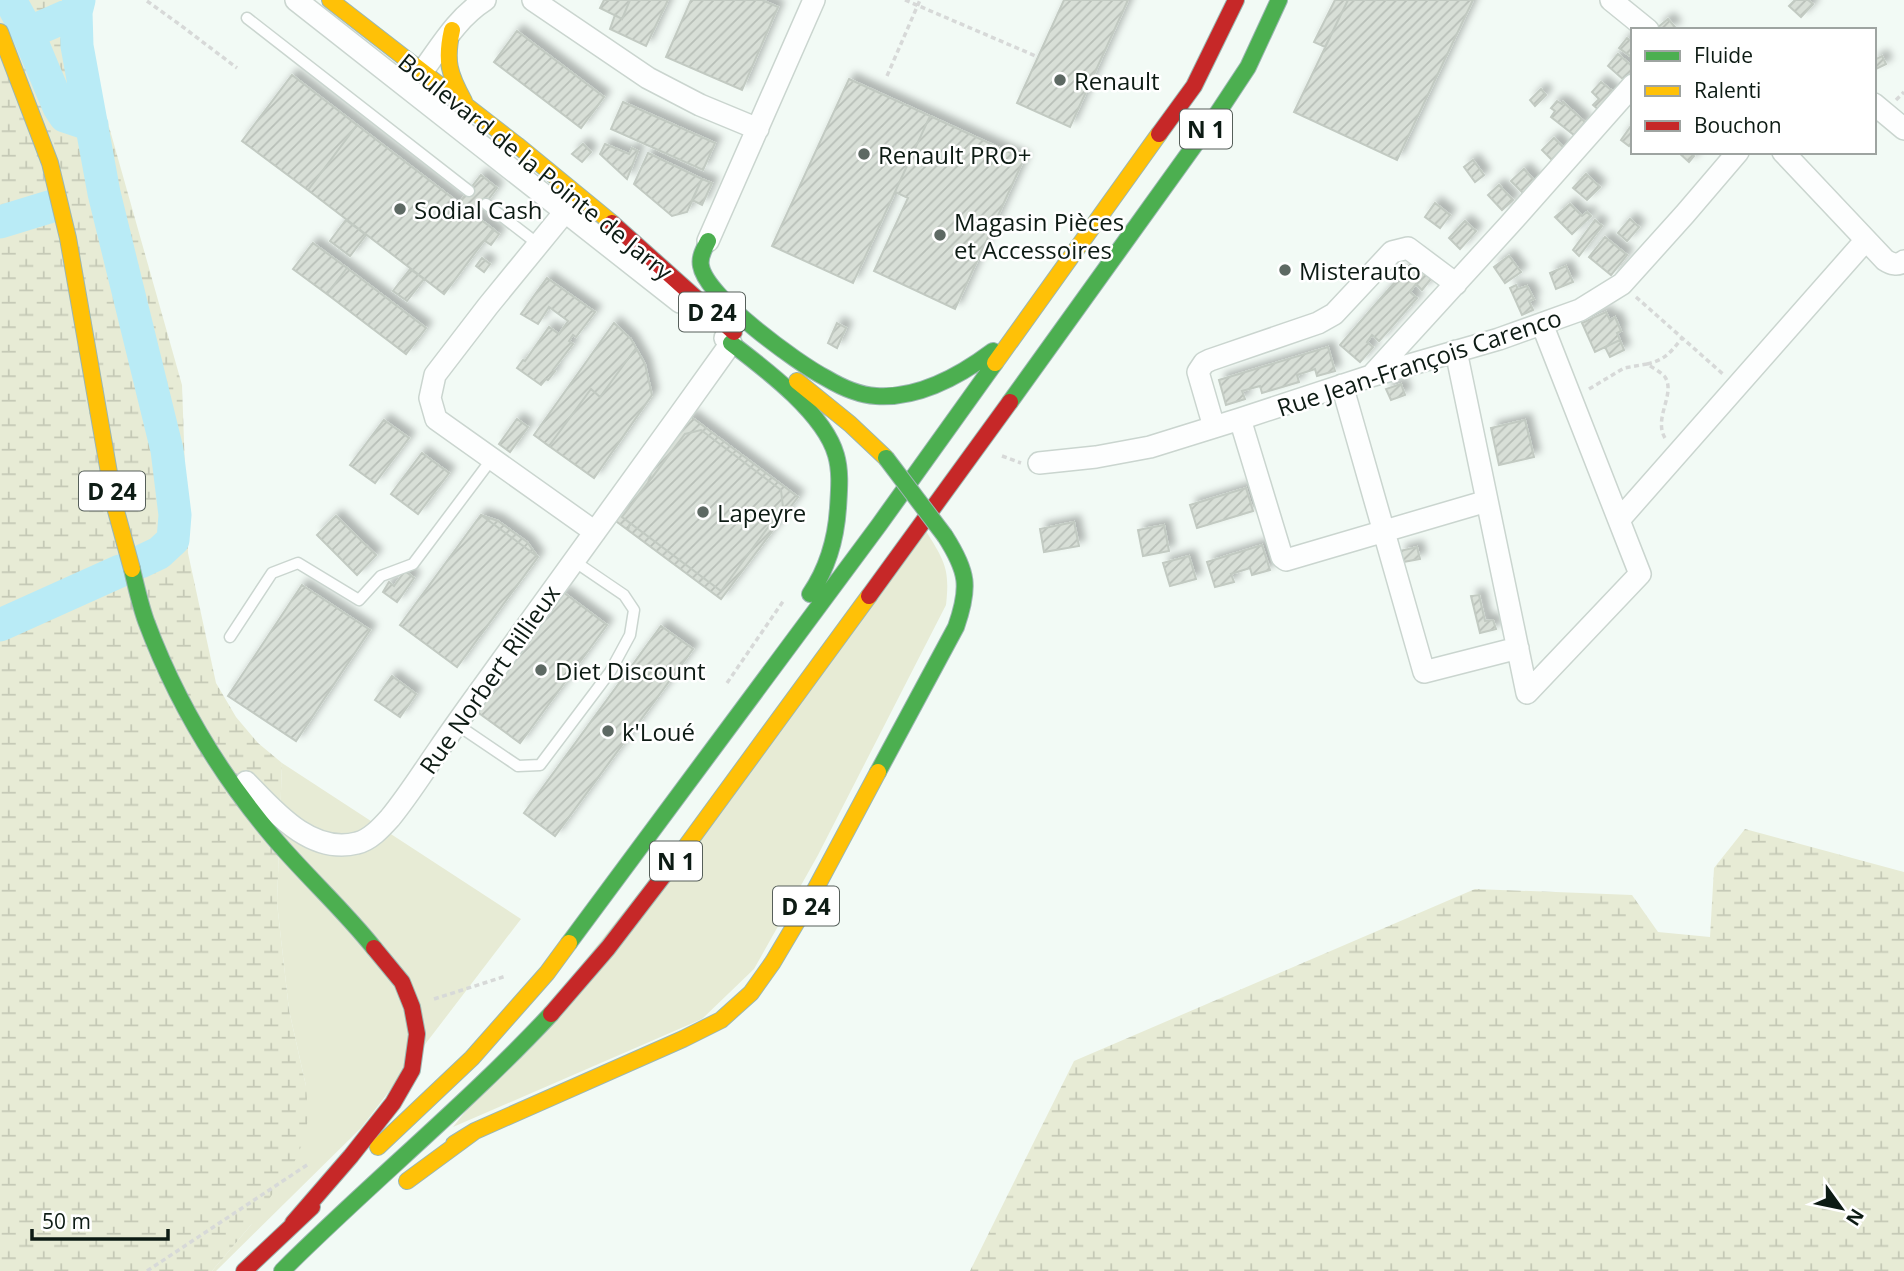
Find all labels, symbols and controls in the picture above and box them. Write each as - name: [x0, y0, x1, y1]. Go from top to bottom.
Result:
- legend: [1631, 28, 1876, 154]
- text: Fluide: [1694, 41, 1753, 69]
- street label: Boulevard de la Pointe de Jarry: [392, 45, 681, 288]
- place label: Renault: [1074, 64, 1160, 97]
- marker: Renault: [1052, 72, 1068, 88]
- text: Ralenti: [1694, 76, 1761, 104]
- road number: N 1: [1180, 110, 1232, 148]
- text: Bouchon: [1694, 111, 1782, 139]
- place label: Renault PRO+: [878, 138, 1032, 171]
- marker: Renault PRO+: [856, 146, 872, 162]
- place label: Sodial Cash: [414, 193, 543, 226]
- marker: Sodial Cash: [392, 201, 408, 217]
- place label: Magasin Pièces et Accessoires: [954, 205, 1124, 266]
- marker: Magasin Pièces et Accessoires: [932, 227, 948, 243]
- place label: Misterauto: [1299, 254, 1421, 287]
- marker: Misterauto: [1277, 262, 1293, 278]
- road number: D 24: [679, 292, 745, 332]
- street label: Rue Jean-François Carenco: [1273, 300, 1565, 424]
- road number: D 24: [79, 471, 145, 510]
- place label: Lapeyre: [717, 496, 806, 529]
- marker: Lapeyre: [695, 504, 711, 520]
- street label: Rue Norbert Rillieux: [411, 577, 567, 780]
- place label: Diet Discount: [555, 654, 706, 687]
- marker: Diet Discount: [533, 662, 549, 678]
- place label: k'Loué: [622, 715, 695, 748]
- marker: k'Loué: [600, 723, 616, 739]
- road number: N 1: [650, 842, 702, 880]
- road number: D 24: [773, 886, 839, 925]
- north arrow: [1806, 1173, 1876, 1243]
- scale bar: [32, 1198, 168, 1242]
- text: N: [1840, 1204, 1870, 1231]
- text: 50 m: [42, 1207, 91, 1235]

